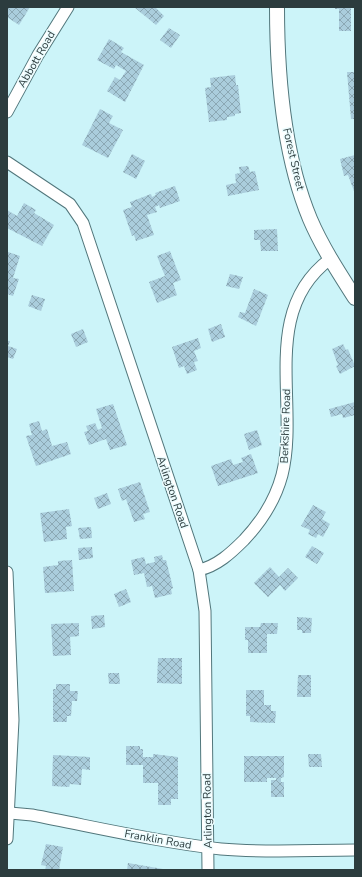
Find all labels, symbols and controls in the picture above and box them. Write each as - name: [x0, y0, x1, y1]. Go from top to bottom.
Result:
- street label: Abbott Road: [14, 28, 59, 90]
- street label: Forest Street: [279, 126, 308, 192]
- street label: Berkshire Road: [277, 388, 294, 464]
- street label: Arlington Road: [153, 454, 192, 530]
- street label: Arlington Road: [199, 773, 216, 849]
- street label: Franklin Road: [123, 826, 193, 853]

